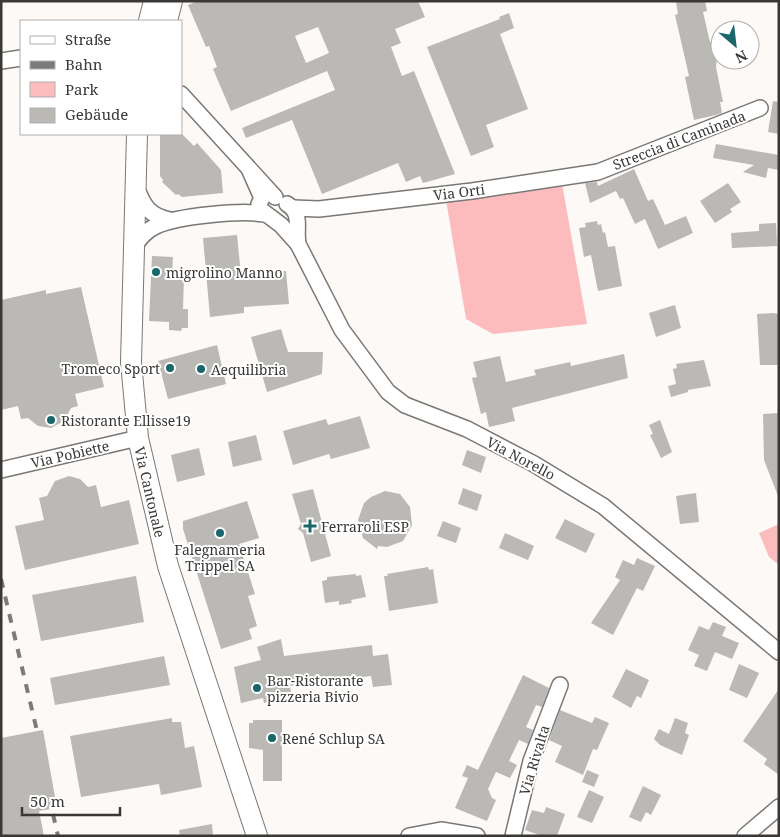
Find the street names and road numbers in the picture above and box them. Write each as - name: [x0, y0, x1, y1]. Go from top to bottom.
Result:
- street label: Streccia di Caminada: [610, 106, 748, 174]
- street label: Via Orti: [432, 179, 486, 205]
- street label: Via Norello: [483, 432, 559, 484]
- street label: Via Pobiette: [29, 436, 111, 472]
- street label: Via Cantonale: [130, 445, 170, 539]
- street label: Via Rivalta: [514, 723, 554, 797]

